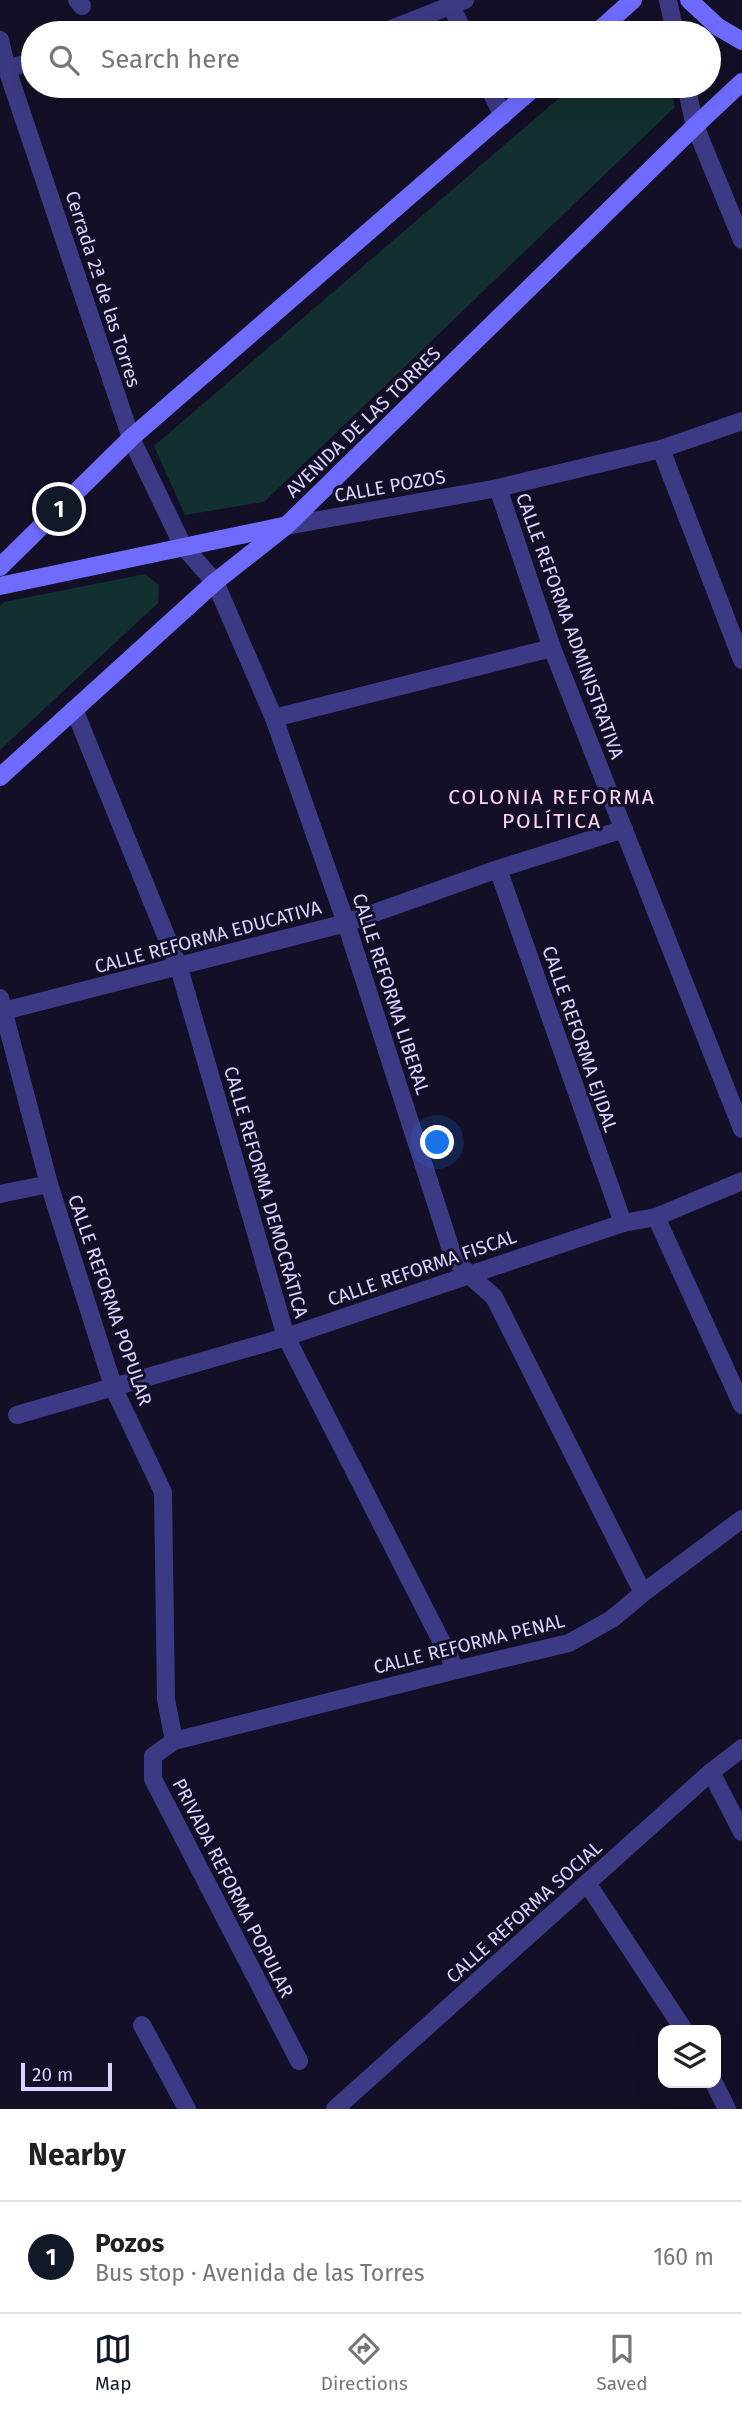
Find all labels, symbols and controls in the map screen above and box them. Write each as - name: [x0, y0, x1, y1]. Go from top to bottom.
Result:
- search box: [21, 21, 721, 98]
- icon: search: [45, 41, 83, 79]
- text: Search here: [101, 44, 240, 75]
- street label: Cerrada 2ª de las Torres: [60, 188, 146, 390]
- street label: AVENIDA DE LAS TORRES: [281, 342, 445, 502]
- street label: CALLE POZOS: [333, 465, 447, 507]
- pin: 1: [36, 483, 82, 535]
- street label: CALLE REFORMA ADMINISTRATIVA: [511, 490, 629, 762]
- district label: COLONIA REFORMA POLÍTICA: [448, 784, 656, 834]
- street label: CALLE REFORMA LIBERAL: [348, 890, 435, 1098]
- street label: CALLE REFORMA EDUCATIVA: [92, 896, 324, 978]
- street label: CALLE REFORMA EJIDAL: [537, 943, 623, 1136]
- street label: CALLE REFORMA DEMOCRÁTICA: [219, 1063, 313, 1321]
- your location: [420, 1125, 454, 1159]
- street label: CALLE REFORMA POPULAR: [63, 1192, 157, 1409]
- street label: CALLE REFORMA FISCAL: [325, 1225, 520, 1311]
- street label: CALLE REFORMA PENAL: [371, 1609, 567, 1679]
- street label: PRIVADA REFORMA POPULAR: [168, 1775, 299, 2002]
- street label: CALLE REFORMA SOCIAL: [441, 1836, 607, 1988]
- map controls: [658, 2025, 721, 2088]
- button: layers: [658, 2025, 721, 2088]
- scale bar: [21, 2060, 112, 2092]
- text: 20 m: [32, 2063, 73, 2086]
- text: Nearby: [28, 2137, 126, 2173]
- text: Pozos: [95, 2228, 164, 2259]
- text: 1: [46, 2243, 56, 2271]
- text: 160 m: [653, 2243, 714, 2271]
- text: Bus stop · Avenida de las Torres: [95, 2259, 425, 2287]
- tab: Map: [94, 2330, 132, 2395]
- tab: Directions: [321, 2330, 408, 2395]
- tab: Saved: [596, 2330, 648, 2395]

